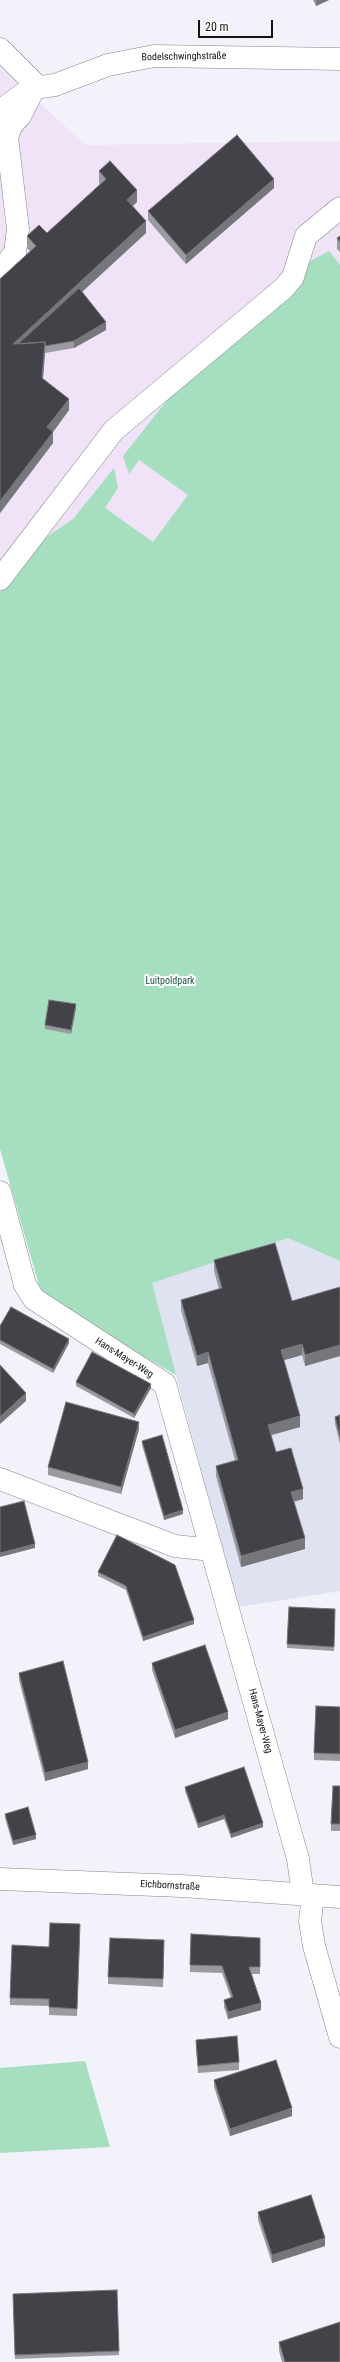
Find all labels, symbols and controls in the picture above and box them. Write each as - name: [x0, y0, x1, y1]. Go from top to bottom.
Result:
- scale bar: [200, 12, 275, 38]
- text: 20 m: [205, 20, 229, 34]
- street label: Bodelschwinghstraße: [141, 50, 227, 64]
- park label: Luitpoldpark: [145, 975, 195, 987]
- street label: Hans-Mayer-Weg: [93, 1335, 155, 1381]
- street label: Hans-Mayer-Weg: [246, 1687, 274, 1755]
- street label: Eichbornstraße: [140, 1878, 200, 1894]

